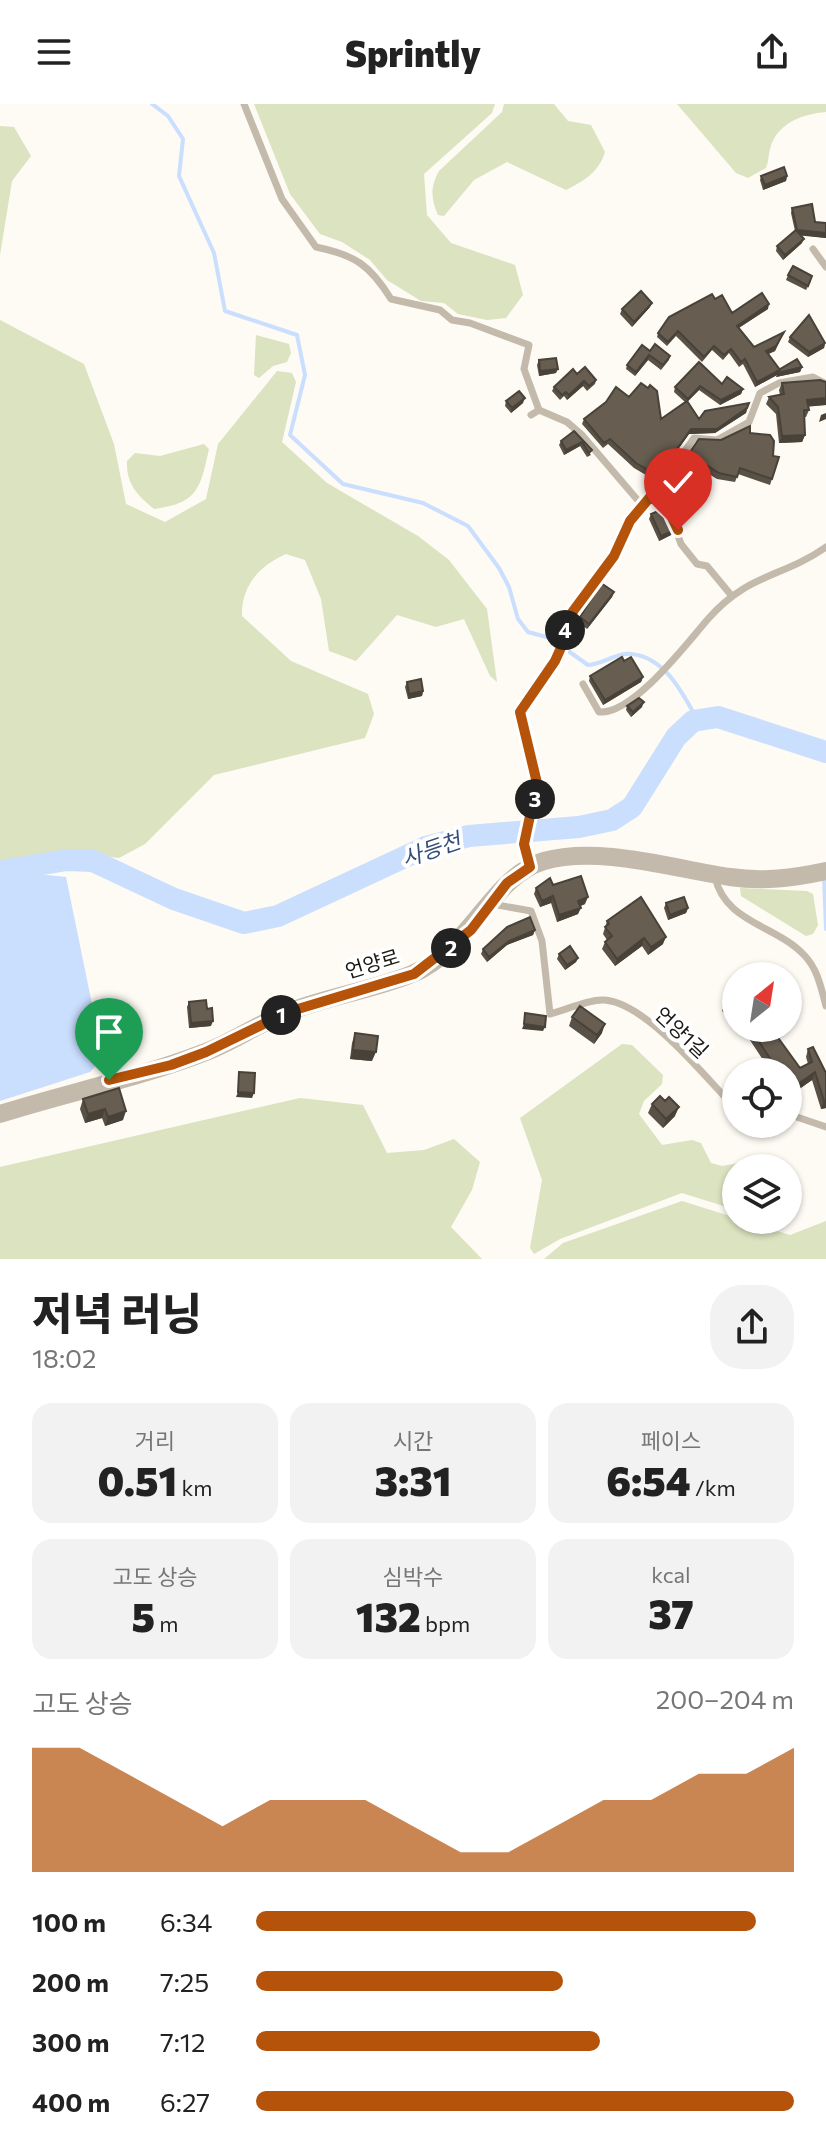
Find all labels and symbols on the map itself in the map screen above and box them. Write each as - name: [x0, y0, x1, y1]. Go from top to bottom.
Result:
- pin: [644, 448, 712, 530]
- pin: 4: [545, 610, 585, 650]
- pin: 3: [515, 779, 555, 819]
- water label: 사등천: [398, 825, 467, 872]
- pin: 2: [431, 928, 471, 968]
- street label: 언양로: [342, 943, 402, 983]
- north arrow: [722, 962, 802, 1042]
- pin: 1: [261, 995, 301, 1035]
- pin: [75, 998, 143, 1080]
- street label: 언양1길: [651, 1001, 713, 1063]

